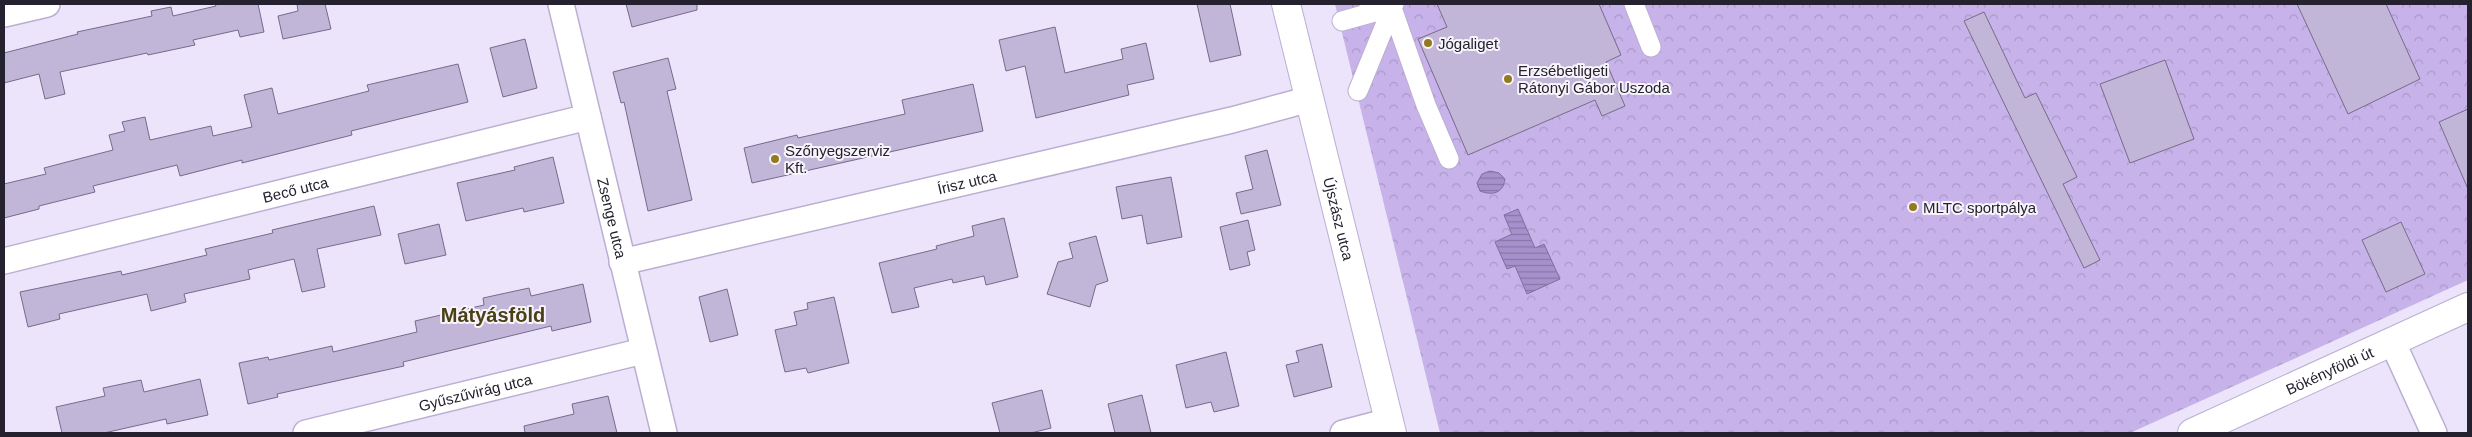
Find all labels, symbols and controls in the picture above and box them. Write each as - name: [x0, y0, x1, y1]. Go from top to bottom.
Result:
- place label: Jógaliget: [1438, 35, 1499, 52]
- marker: Jógaliget: [1422, 37, 1434, 49]
- place label: Erzsébetligeti Rátonyi Gábor Uszoda: [1518, 62, 1670, 96]
- marker: Erzsébetligeti Rátonyi Gábor Uszoda: [1502, 73, 1514, 85]
- place label: Szőnyegszerviz Kft.: [785, 142, 890, 176]
- marker: Szőnyegszerviz Kft.: [769, 153, 781, 165]
- street label: Írisz utca: [936, 167, 999, 197]
- street label: Becő utca: [261, 173, 330, 205]
- street label: Újszász utca: [1321, 175, 1358, 263]
- street label: Zsenge utca: [594, 176, 630, 261]
- place label: MLTC sportpálya: [1923, 199, 2037, 216]
- marker: MLTC sportpálya: [1907, 201, 1919, 213]
- district label: Mátyásföld: [441, 304, 545, 326]
- street label: Bökényföldi út: [2283, 343, 2377, 398]
- street label: Gyűszűvirág utca: [417, 370, 534, 414]

